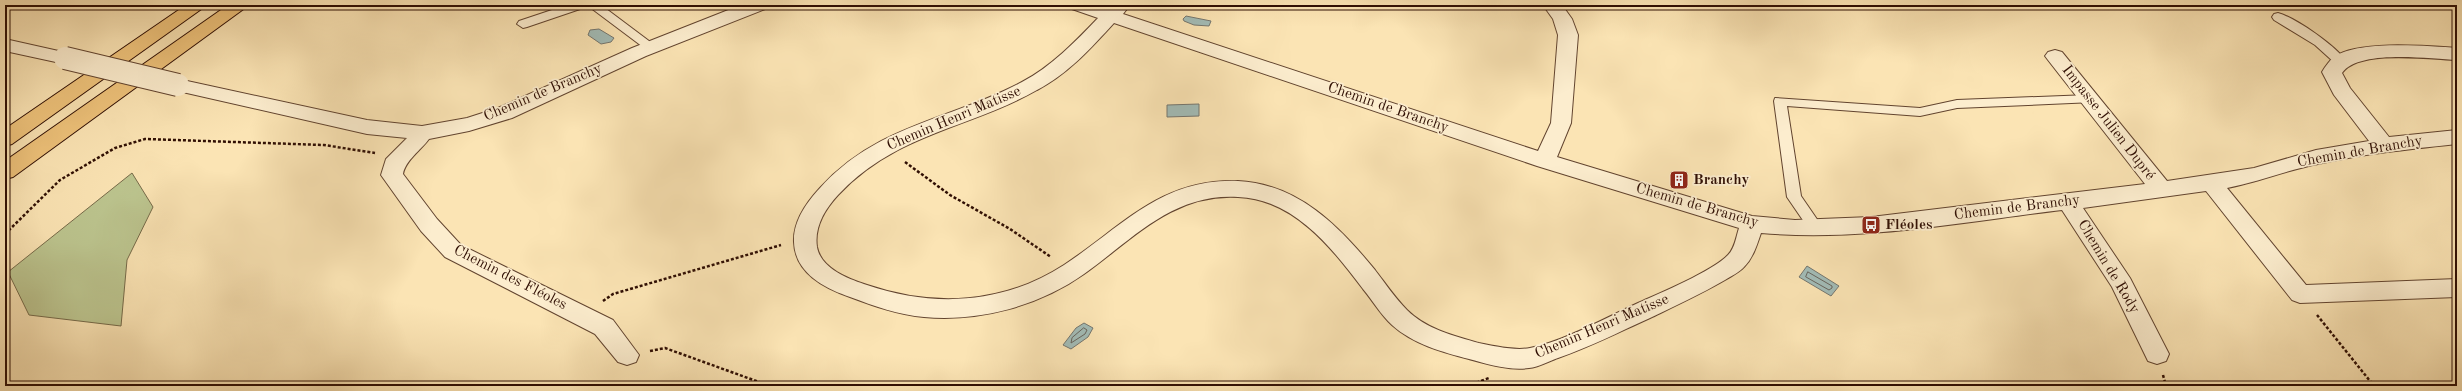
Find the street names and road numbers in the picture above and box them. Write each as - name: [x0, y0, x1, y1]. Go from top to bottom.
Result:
- street label: Chemin de Branchy: [482, 61, 604, 125]
- street label: Impasse Julien Dupré: [2059, 63, 2157, 183]
- street label: Chemin de Branchy: [1326, 80, 1451, 136]
- street label: Chemin Henri Matisse: [885, 84, 1023, 154]
- street label: Chemin de Branchy: [2296, 134, 2424, 170]
- street label: Chemin de Branchy: [1634, 181, 1760, 231]
- street label: Chemin de Branchy: [1953, 193, 2081, 223]
- street label: Chemin de Rody: [2074, 218, 2142, 316]
- street label: Chemin des Fléoles: [451, 243, 569, 313]
- street label: Chemin Henri Matisse: [1533, 292, 1671, 362]

